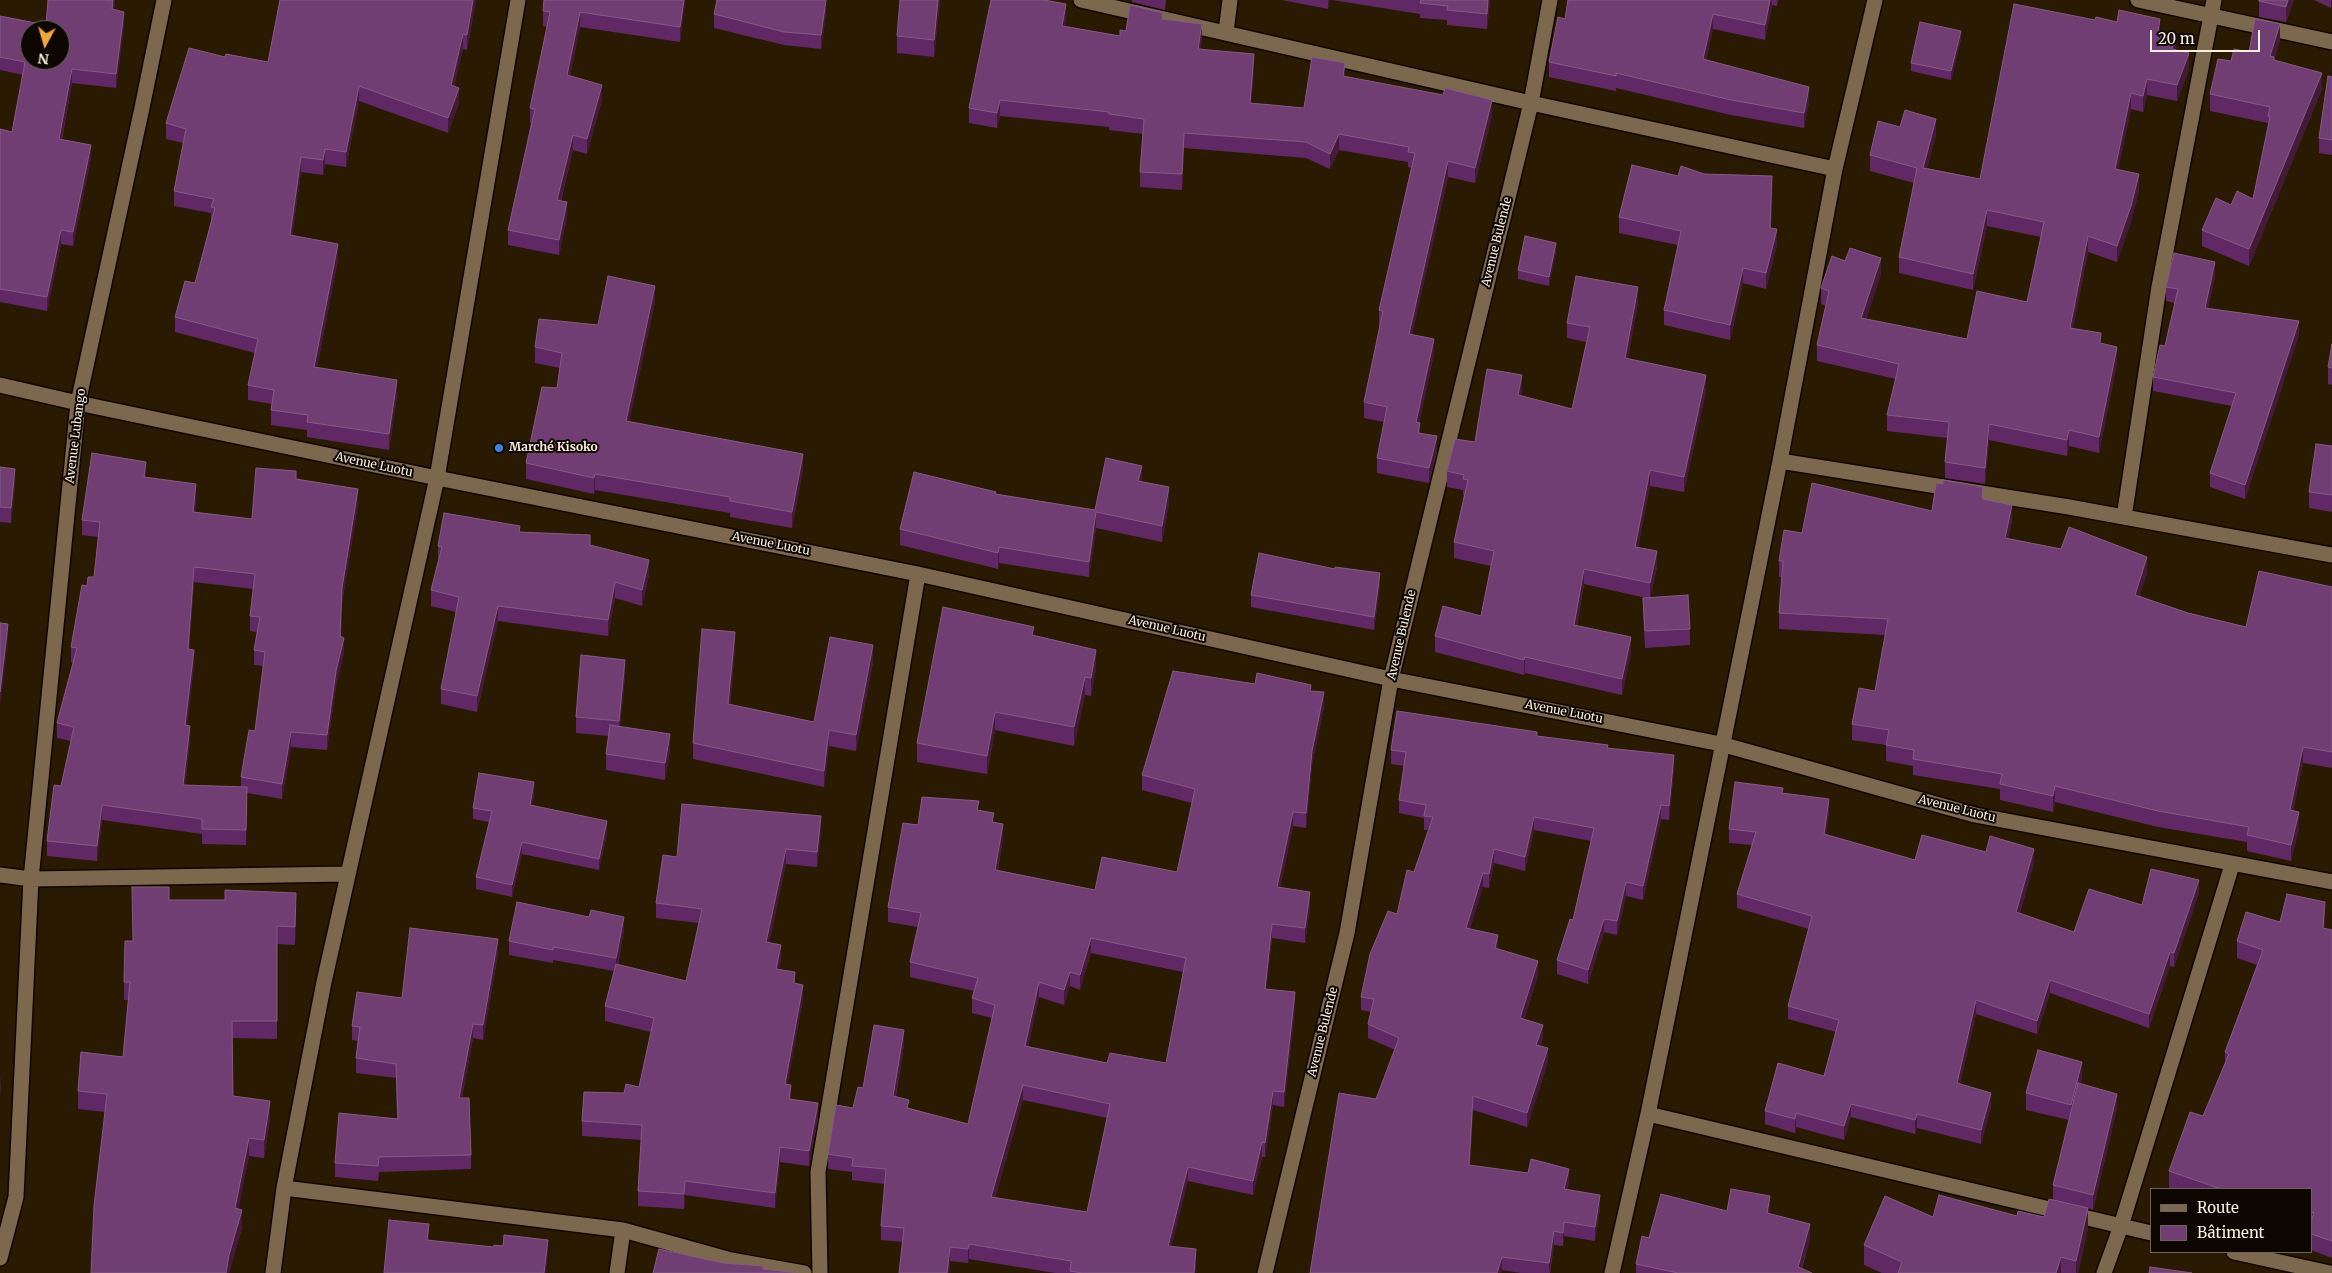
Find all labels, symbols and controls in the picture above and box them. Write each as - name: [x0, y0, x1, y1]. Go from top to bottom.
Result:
- north arrow: [20, 20, 70, 70]
- scale bar: [2152, 20, 2262, 52]
- text: 20 m: [2158, 29, 2195, 48]
- text: N: [37, 49, 50, 68]
- street label: Avenue Bulende: [1479, 196, 1515, 288]
- street label: Avenue Lubango: [63, 388, 89, 484]
- place label: Marché Kisoko: [509, 441, 598, 455]
- marker: Marché Kisoko: [493, 442, 505, 454]
- street label: Avenue Luotu: [334, 450, 414, 480]
- street label: Avenue Luotu: [731, 529, 811, 559]
- street label: Avenue Bulende: [1385, 589, 1419, 681]
- street label: Avenue Luotu: [1127, 613, 1207, 645]
- street label: Avenue Luotu: [1524, 697, 1604, 727]
- street label: Avenue Luotu: [1917, 792, 1997, 826]
- street label: Avenue Bulende: [1305, 986, 1341, 1078]
- legend: [2150, 1188, 2312, 1253]
- text: Route: [2197, 1198, 2239, 1217]
- text: Bâtiment: [2197, 1223, 2264, 1242]

